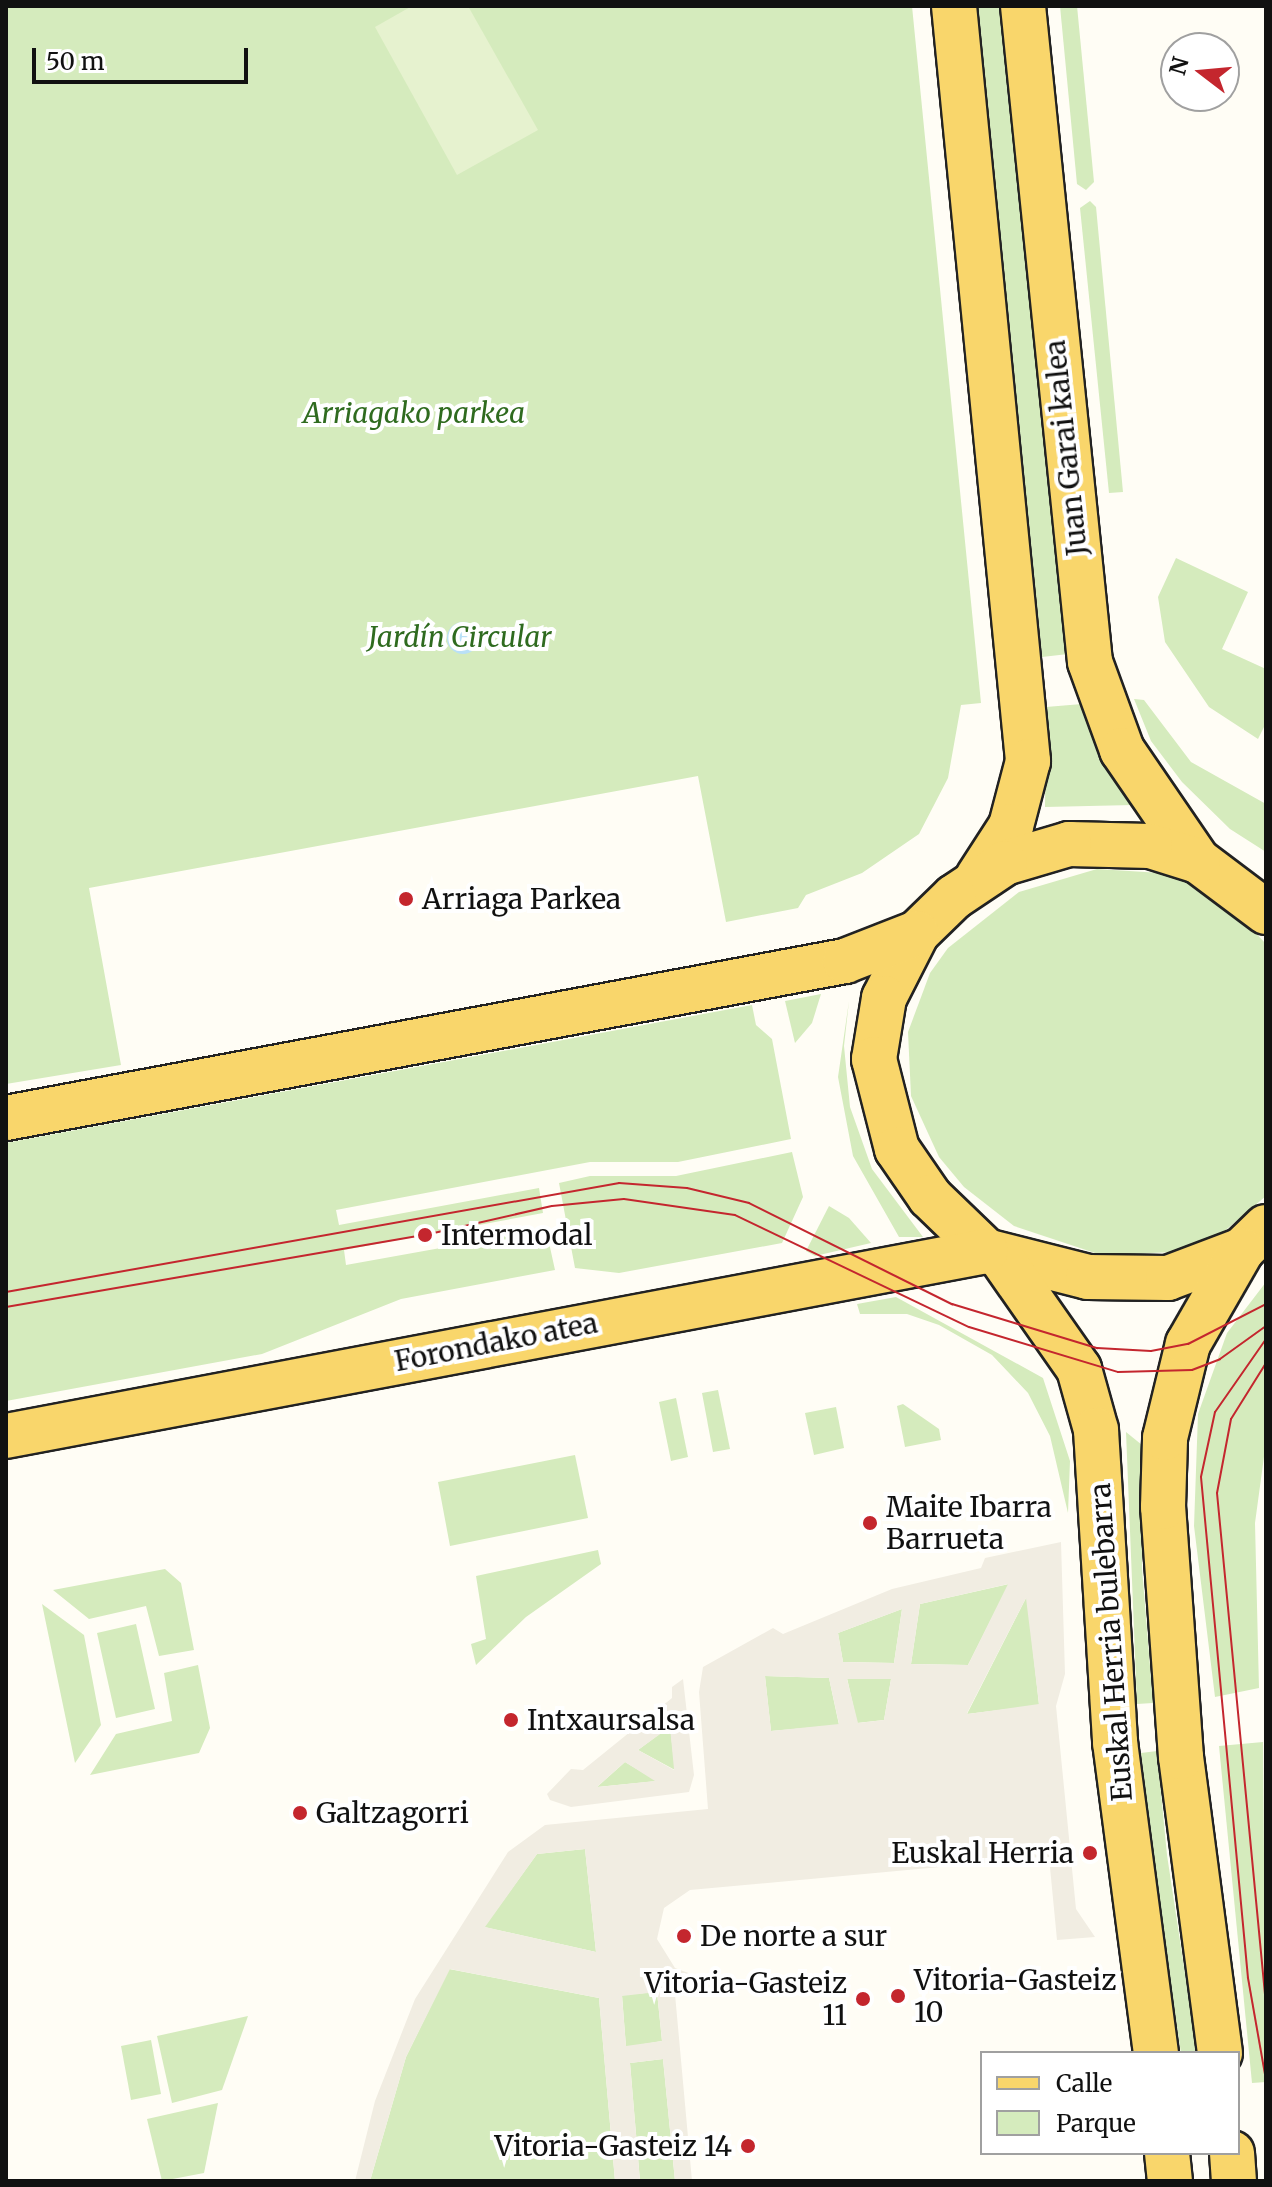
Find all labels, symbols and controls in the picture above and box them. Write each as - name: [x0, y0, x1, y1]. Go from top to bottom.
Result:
- scale bar: [36, 32, 252, 82]
- north arrow: [1160, 32, 1240, 112]
- text: 50 m: [46, 46, 105, 77]
- text: N: [1163, 54, 1195, 78]
- street label: Juan Garai kalea: [1038, 338, 1094, 558]
- park label: Arriagako parkea: [303, 396, 525, 430]
- park label: Jardín Circular: [368, 620, 552, 654]
- place label: Arriaga Parkea: [422, 882, 621, 916]
- marker: Arriaga Parkea: [397, 890, 415, 908]
- place label: Intermodal: [441, 1218, 592, 1252]
- marker: Intermodal: [416, 1226, 434, 1244]
- street label: Forondako atea: [392, 1306, 600, 1378]
- street label: Euskal Herria bulebarra: [1083, 1482, 1139, 1802]
- place label: Maite Ibarra Barrueta: [886, 1490, 1052, 1556]
- marker: Maite Ibarra Barrueta: [861, 1514, 879, 1532]
- place label: Intxaursalsa: [527, 1703, 695, 1737]
- marker: Intxaursalsa: [502, 1711, 520, 1729]
- place label: Galtzagorri: [316, 1796, 469, 1830]
- marker: Galtzagorri: [291, 1804, 309, 1822]
- place label: Euskal Herria: [891, 1836, 1074, 1870]
- marker: Euskal Herria: [1081, 1844, 1099, 1862]
- place label: De norte a sur: [700, 1919, 887, 1953]
- marker: De norte a sur: [675, 1927, 693, 1945]
- place label: Vitoria-Gasteiz 10: [914, 1963, 1117, 2029]
- place label: Vitoria-Gasteiz 11: [644, 1966, 847, 2032]
- marker: Vitoria-Gasteiz 10: [889, 1987, 907, 2005]
- marker: Vitoria-Gasteiz 11: [854, 1990, 872, 2008]
- legend: [980, 2051, 1240, 2155]
- text: Calle: [1056, 2068, 1112, 2099]
- text: Parque: [1056, 2108, 1136, 2139]
- place label: Vitoria-Gasteiz 14: [494, 2129, 732, 2163]
- marker: Vitoria-Gasteiz 14: [739, 2137, 757, 2155]

